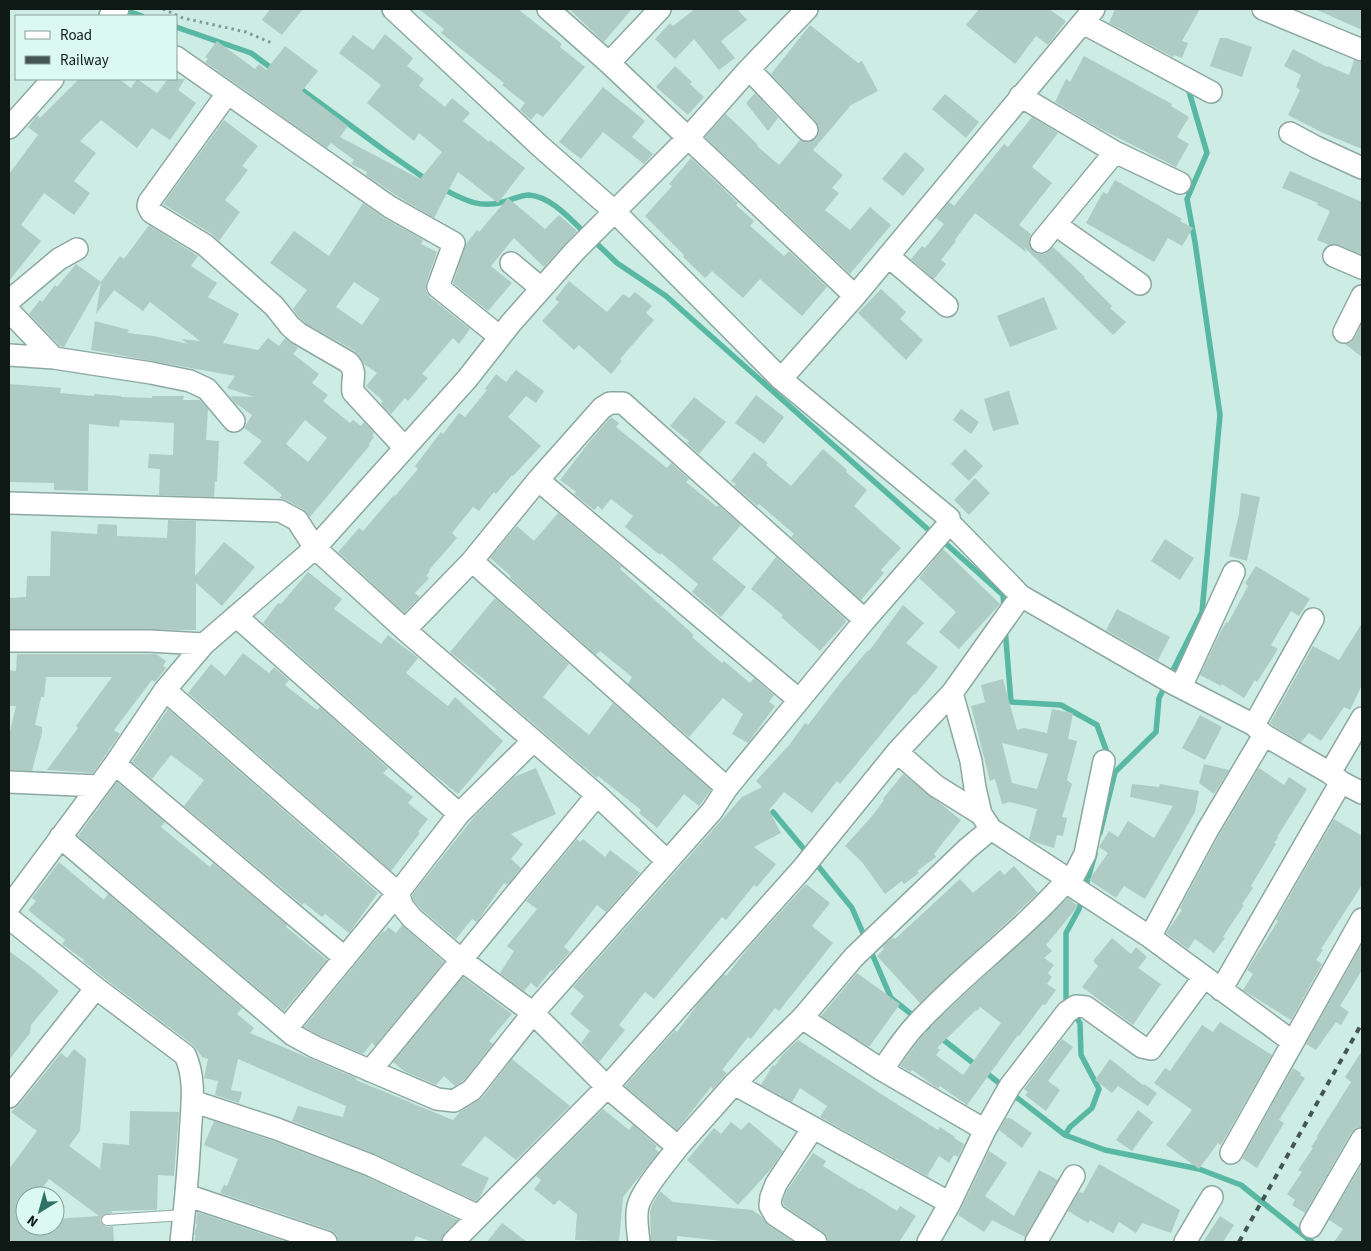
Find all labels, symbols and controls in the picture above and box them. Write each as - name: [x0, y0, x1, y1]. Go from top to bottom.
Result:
- legend: [15, 15, 178, 80]
- text: Road: [60, 25, 92, 46]
- text: Railway: [60, 50, 109, 71]
- north arrow: [15, 1186, 65, 1236]
- text: N: [23, 1210, 43, 1231]

